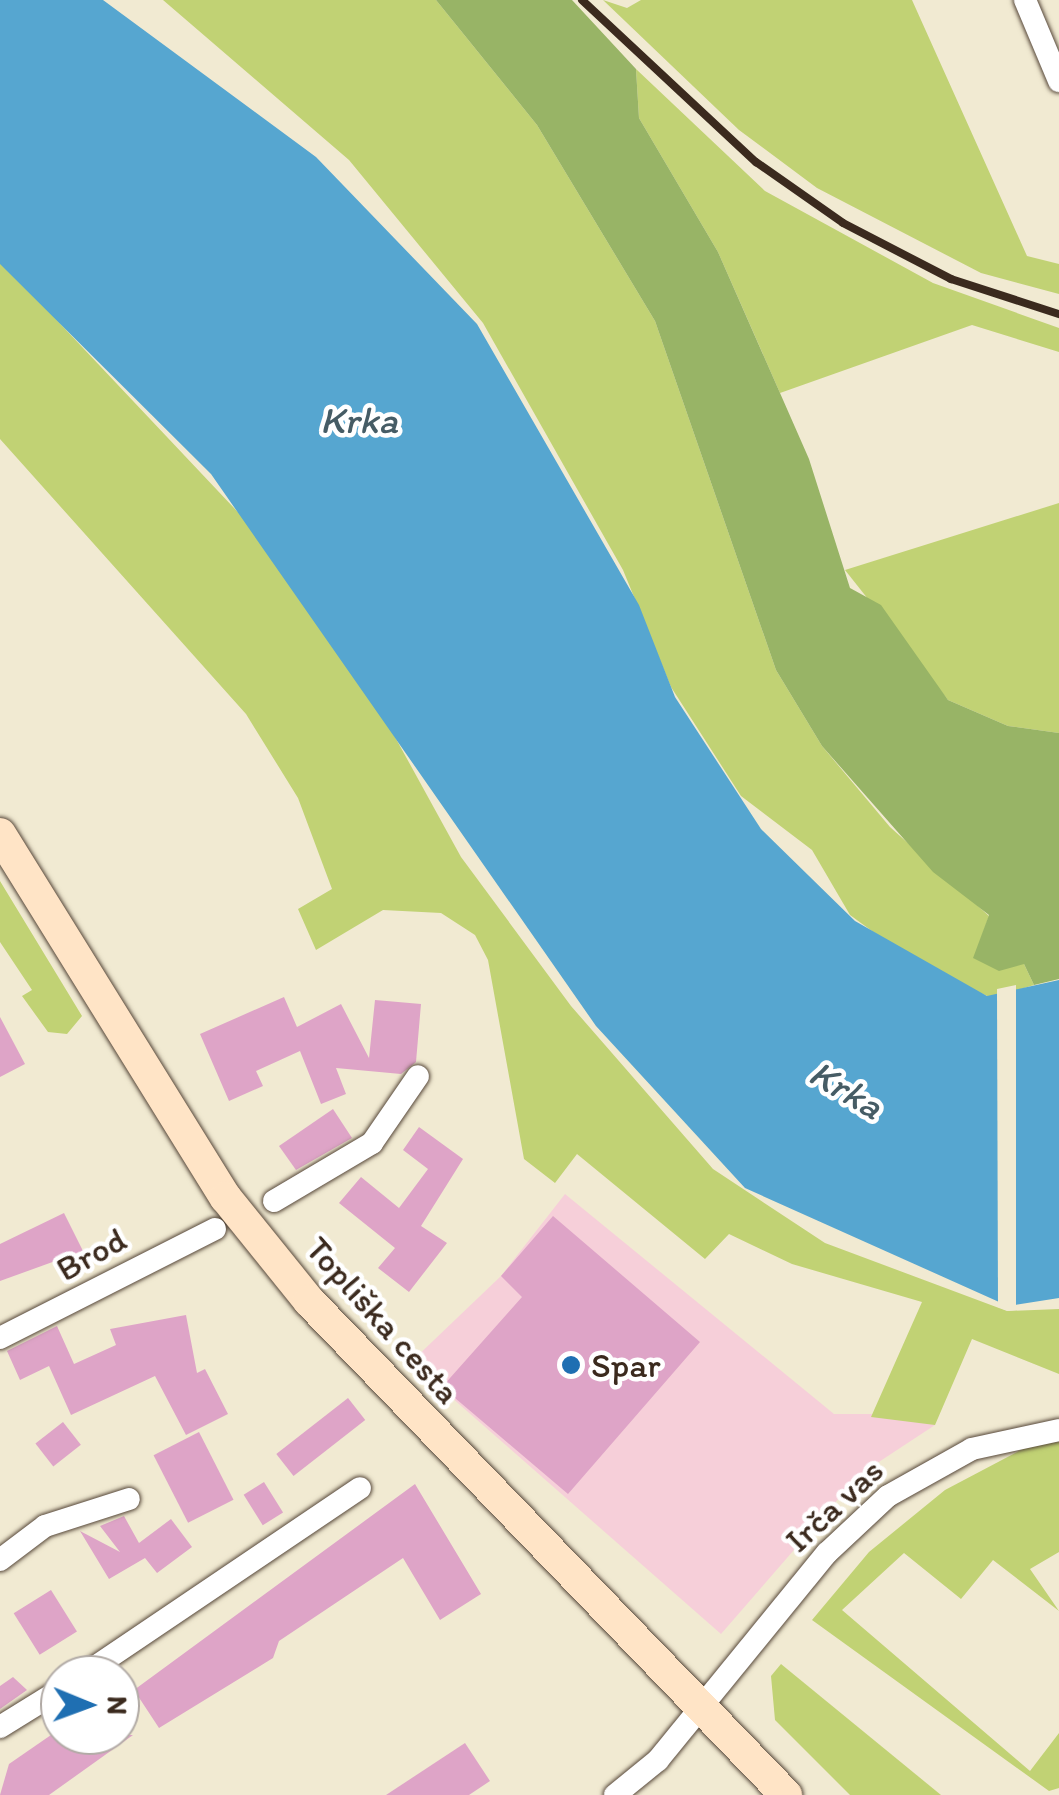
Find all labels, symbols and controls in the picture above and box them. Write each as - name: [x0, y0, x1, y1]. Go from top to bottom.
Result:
- water label: Krka: [320, 398, 398, 444]
- water label: Krka: [801, 1050, 891, 1130]
- street label: Brod: [49, 1218, 133, 1290]
- street label: Topliška cesta: [297, 1228, 469, 1412]
- place label: Spar: [591, 1344, 661, 1386]
- marker: Spar: [560, 1354, 582, 1376]
- street label: Irča vas: [776, 1449, 892, 1561]
- north arrow: [40, 1655, 140, 1755]
- text: N: [101, 1696, 135, 1715]

